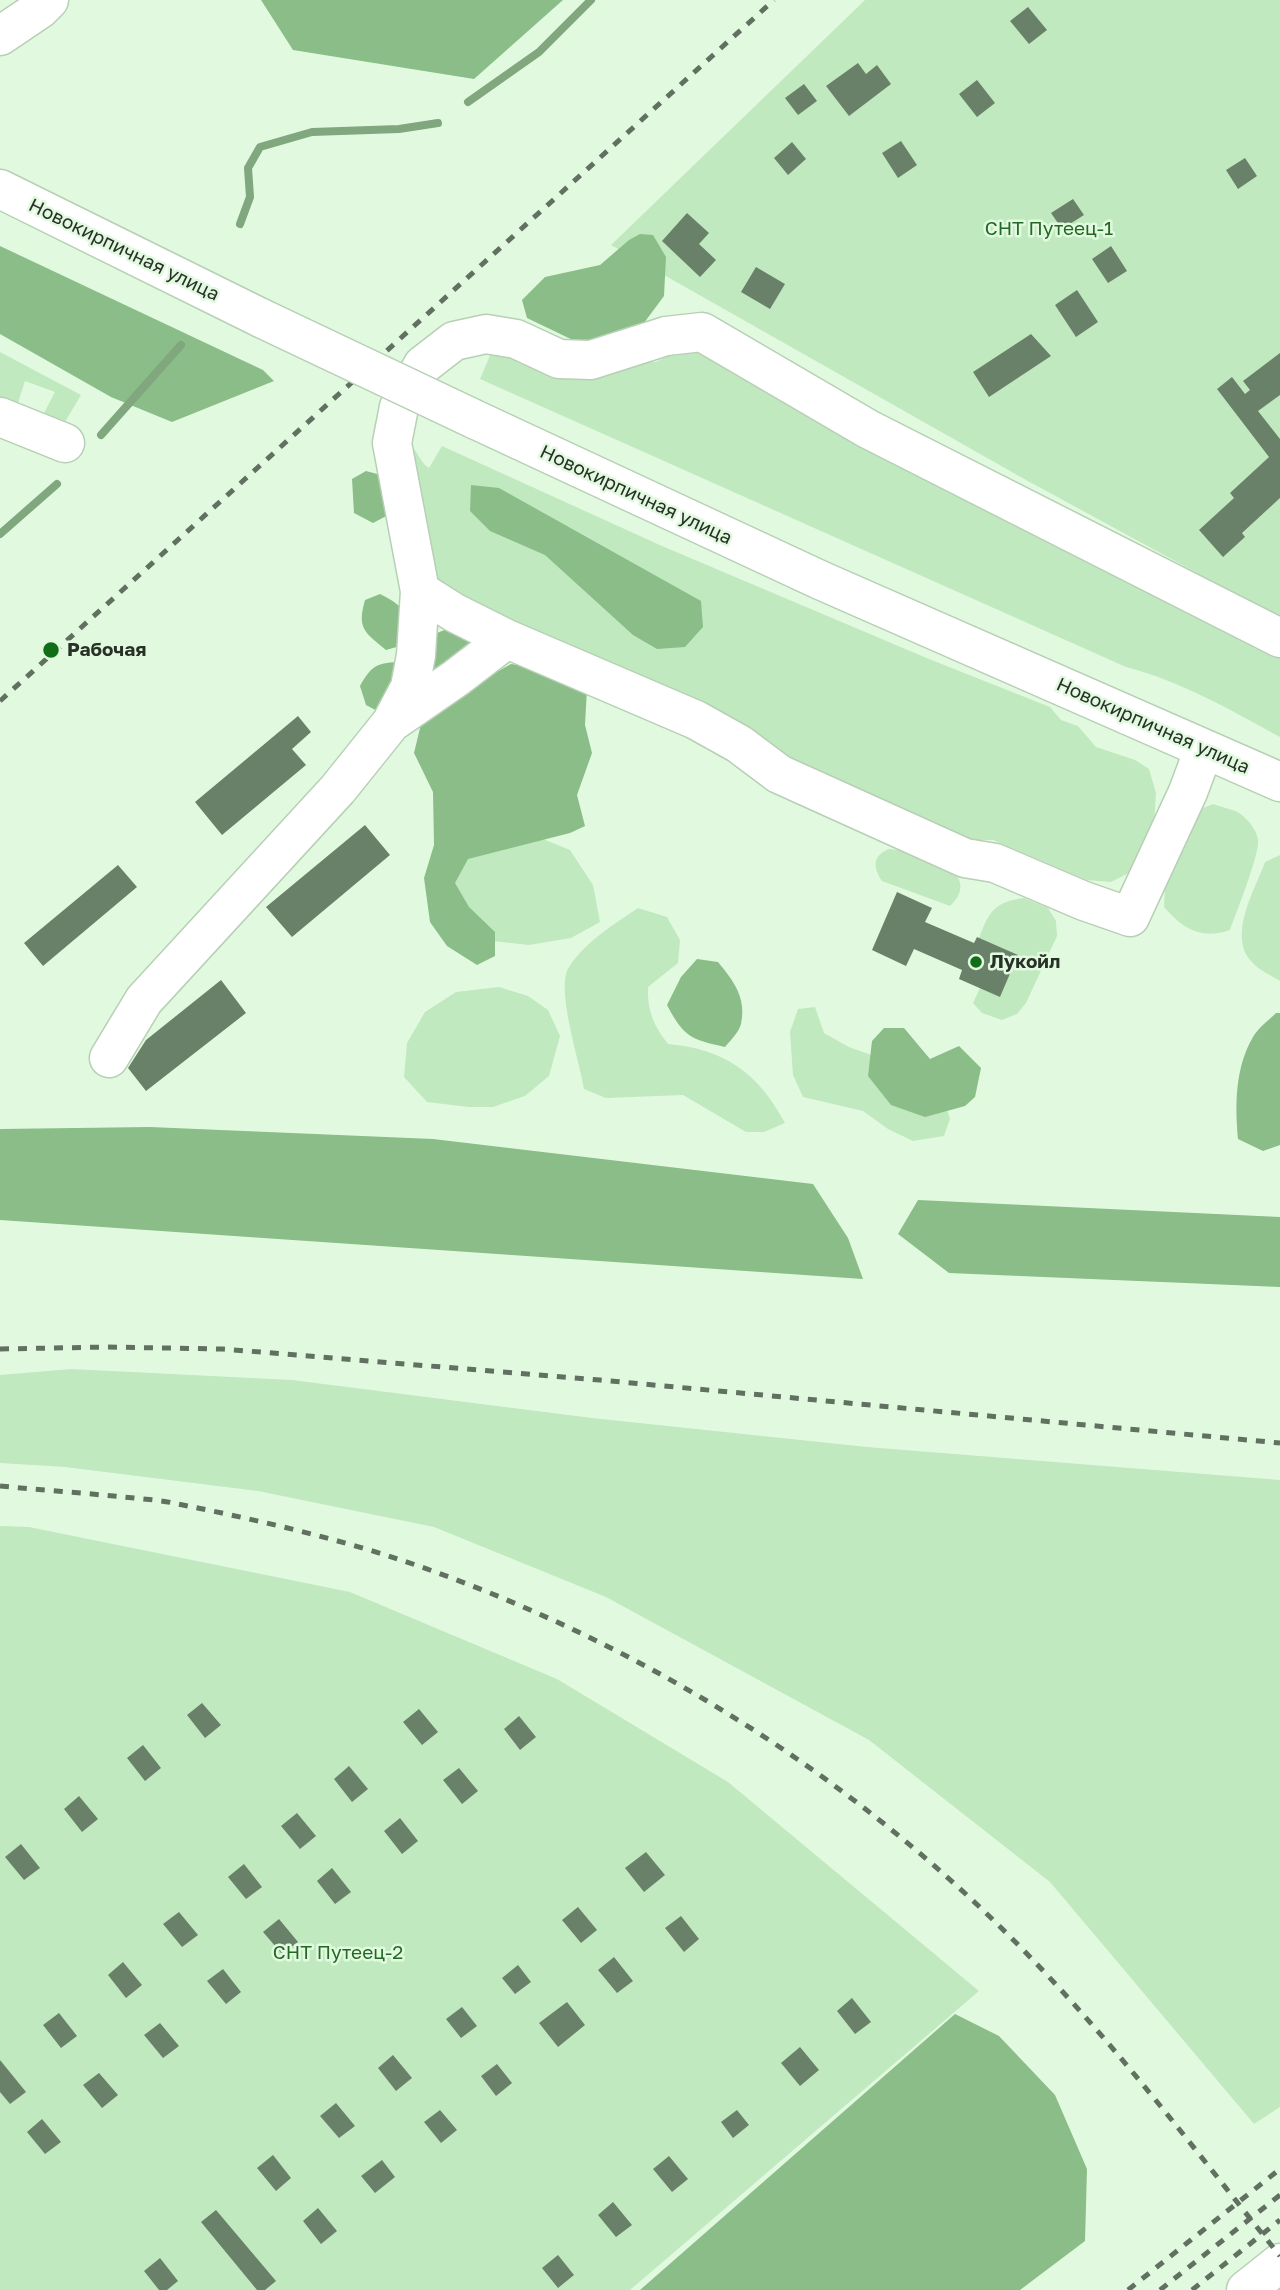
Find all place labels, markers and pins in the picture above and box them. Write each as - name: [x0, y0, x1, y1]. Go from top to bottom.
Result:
- place label: Рабочая: [67, 639, 146, 661]
- marker: Рабочая: [41, 640, 61, 660]
- place label: Лукойл: [990, 951, 1060, 973]
- marker: Лукойл: [968, 954, 984, 970]

